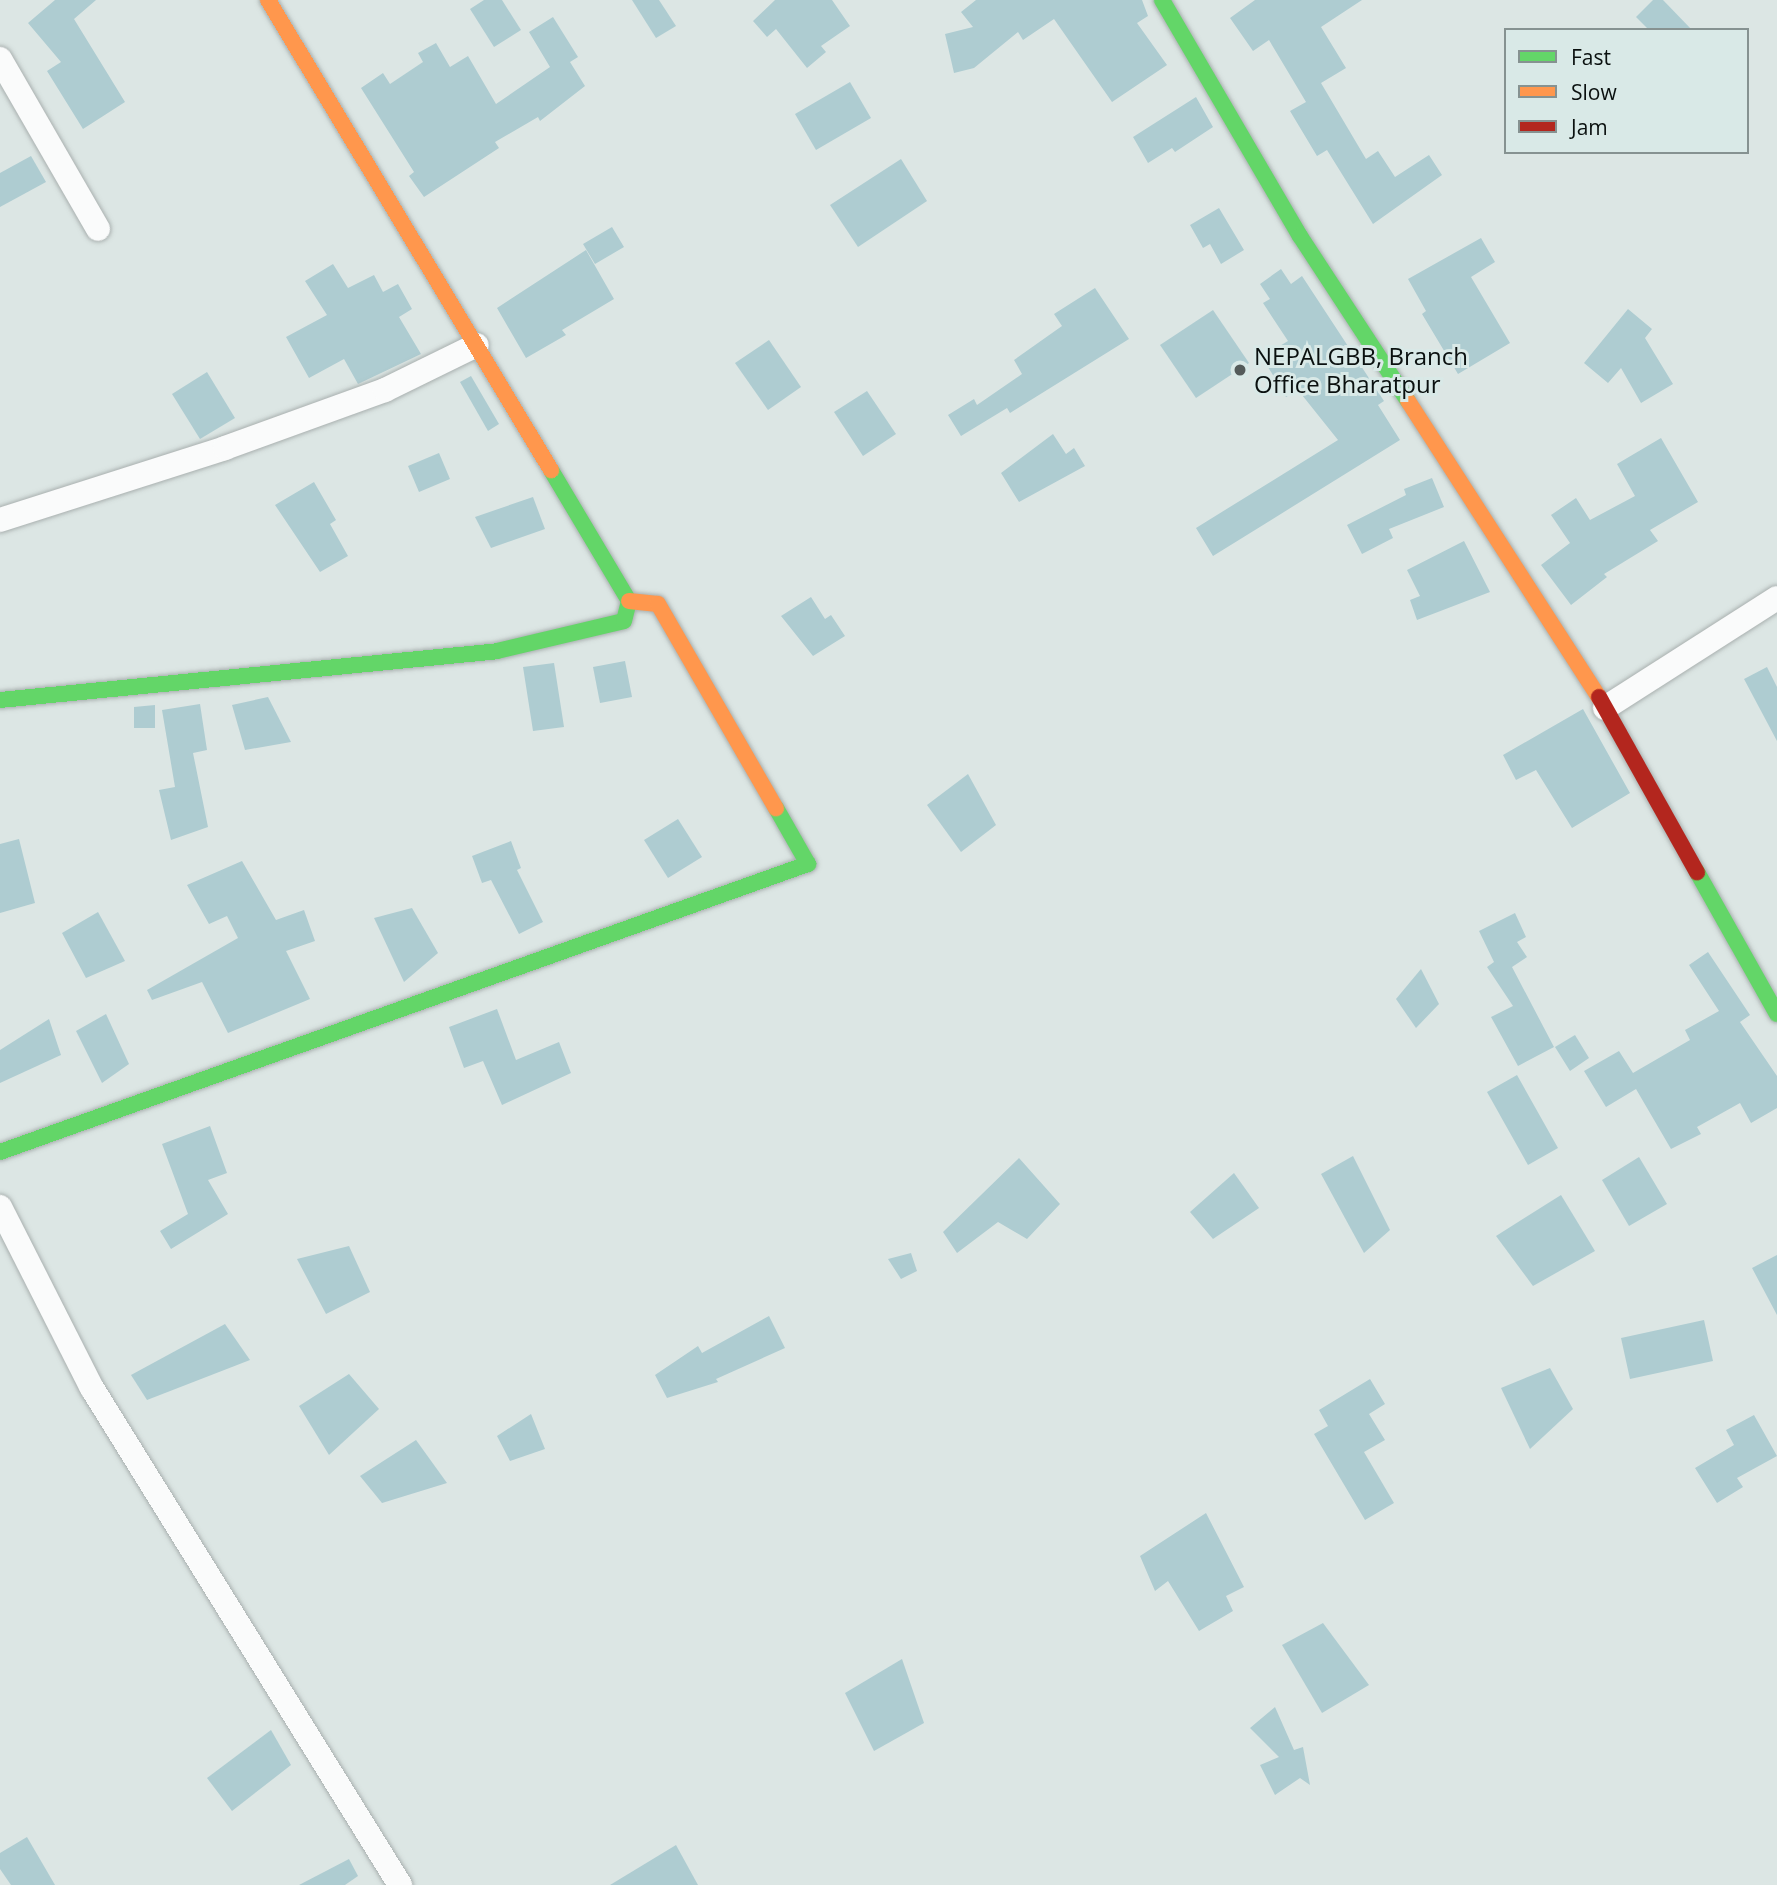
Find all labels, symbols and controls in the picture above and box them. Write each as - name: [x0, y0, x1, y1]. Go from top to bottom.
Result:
- legend: [1504, 28, 1749, 154]
- text: Fast: [1571, 43, 1611, 71]
- text: Slow: [1571, 78, 1617, 106]
- text: Jam: [1571, 113, 1608, 141]
- place label: NEPALGBB, Branch Office Bharatpur: [1254, 342, 1468, 398]
- marker: NEPALGBB, Branch Office Bharatpur: [1232, 362, 1248, 378]

